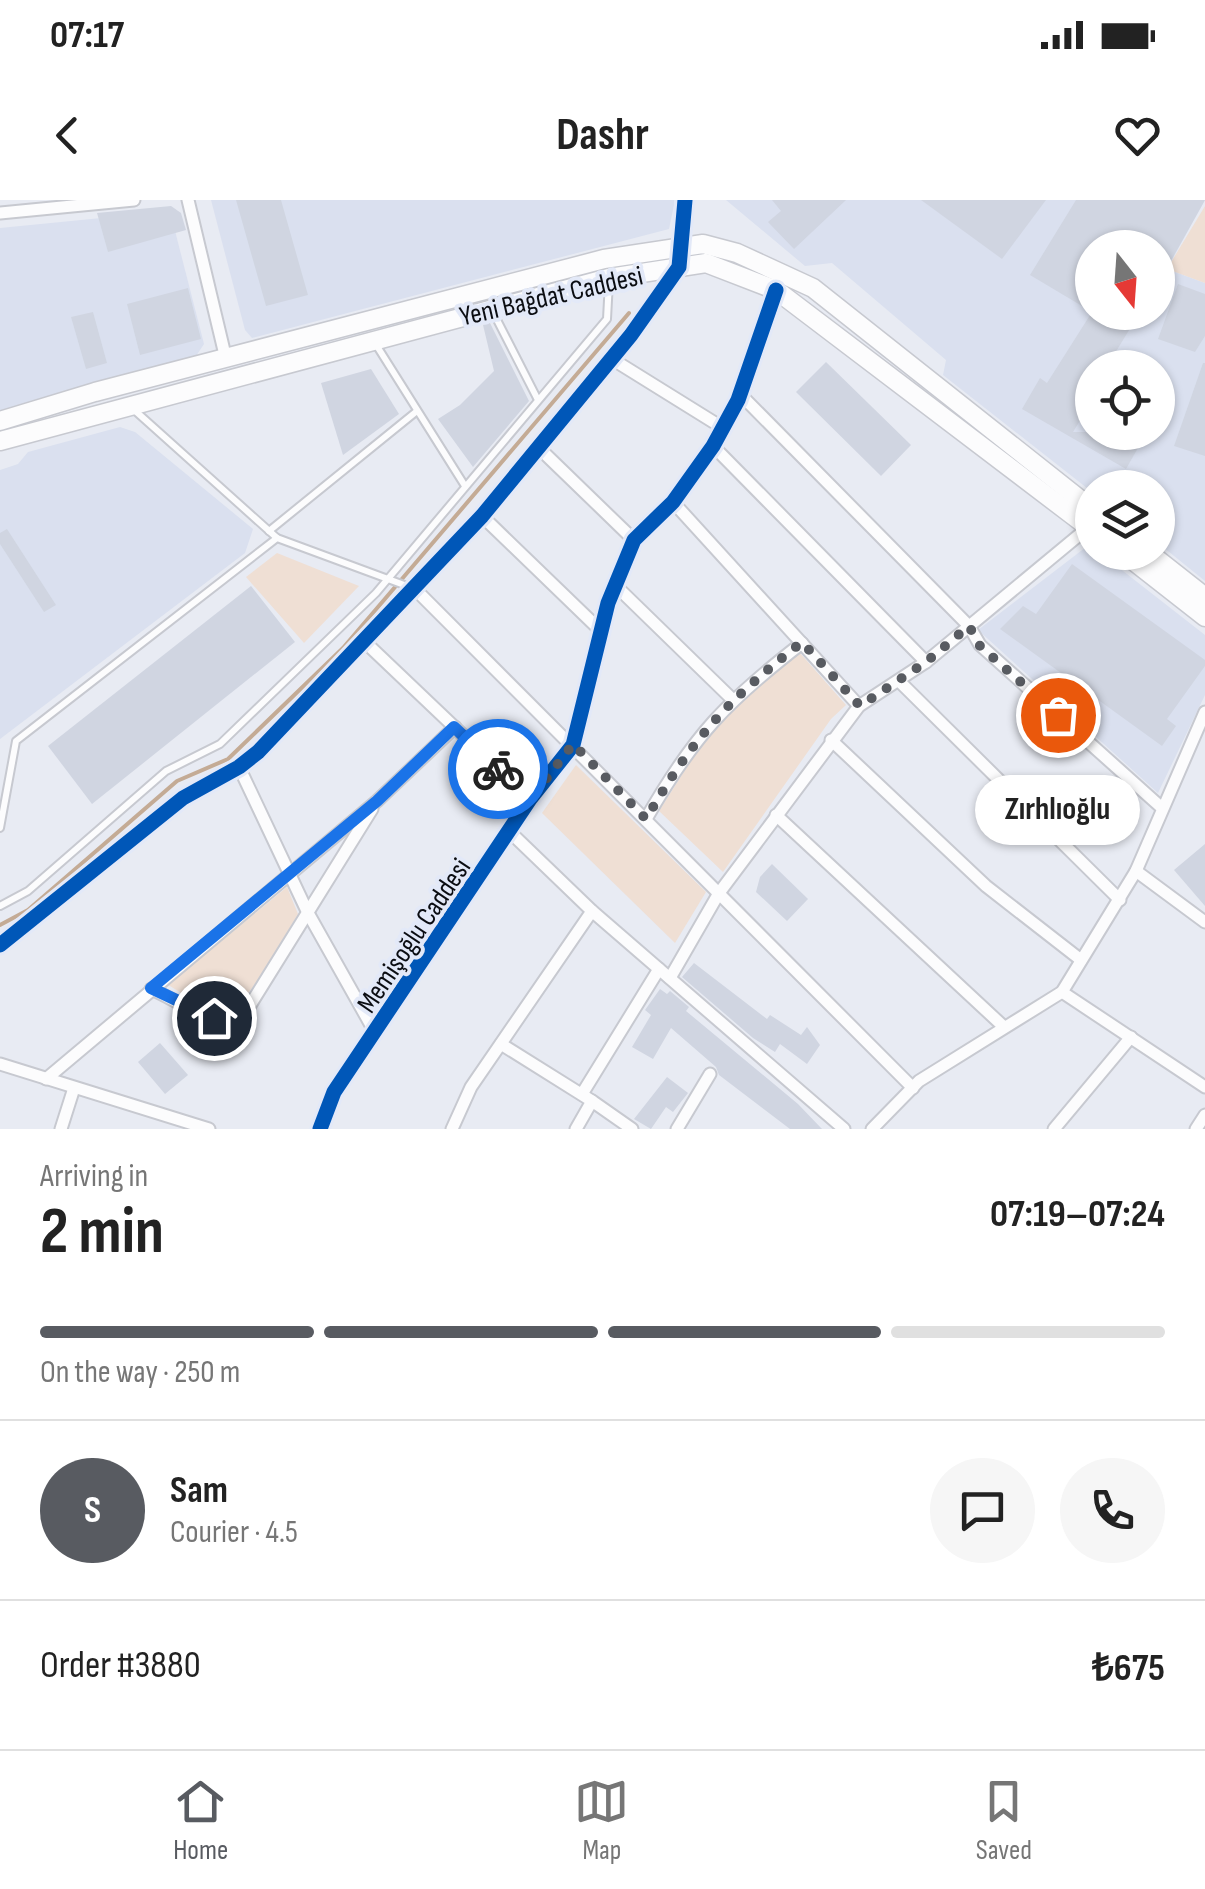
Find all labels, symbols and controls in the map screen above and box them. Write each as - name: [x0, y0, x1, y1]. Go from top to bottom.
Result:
- text: 07:17: [50, 13, 124, 58]
- icon: back: [40, 108, 95, 163]
- text: Dashr: [556, 108, 649, 163]
- icon: heart: [1110, 108, 1165, 163]
- north arrow: [1075, 230, 1175, 330]
- map controls: [1075, 230, 1175, 570]
- street label: Yeni Bağdat Caddesi: [457, 259, 646, 334]
- button: locate: [1075, 350, 1175, 450]
- button: layers: [1075, 470, 1175, 570]
- pin: [1016, 673, 1101, 758]
- icon: bag: [1031, 688, 1086, 743]
- courier: [448, 719, 548, 819]
- icon: bike: [471, 742, 526, 797]
- callout: Zırhlıoğlu: [976, 775, 1140, 845]
- text: Zırhlıoğlu: [1005, 790, 1110, 829]
- street label: Memişoğlu Caddesi: [351, 852, 478, 1019]
- pin: [172, 976, 257, 1061]
- icon: home: [187, 991, 242, 1046]
- text: Arriving in: [40, 1157, 148, 1196]
- text: 07:19–07:24: [990, 1192, 1165, 1237]
- text: 2 min: [40, 1194, 164, 1272]
- text: On the way · 250 m: [40, 1353, 240, 1392]
- button: chat: [930, 1458, 1035, 1563]
- button: phone: [1060, 1458, 1165, 1563]
- text: Sam: [170, 1468, 228, 1513]
- text: S: [84, 1488, 101, 1533]
- text: Courier · 4.5: [170, 1513, 298, 1552]
- text: Order #3880: [40, 1643, 201, 1688]
- text: ₺675: [1092, 1646, 1165, 1691]
- tab: Home: [173, 1774, 228, 1867]
- tab: Map: [574, 1774, 629, 1867]
- tab: Saved: [976, 1774, 1032, 1867]

